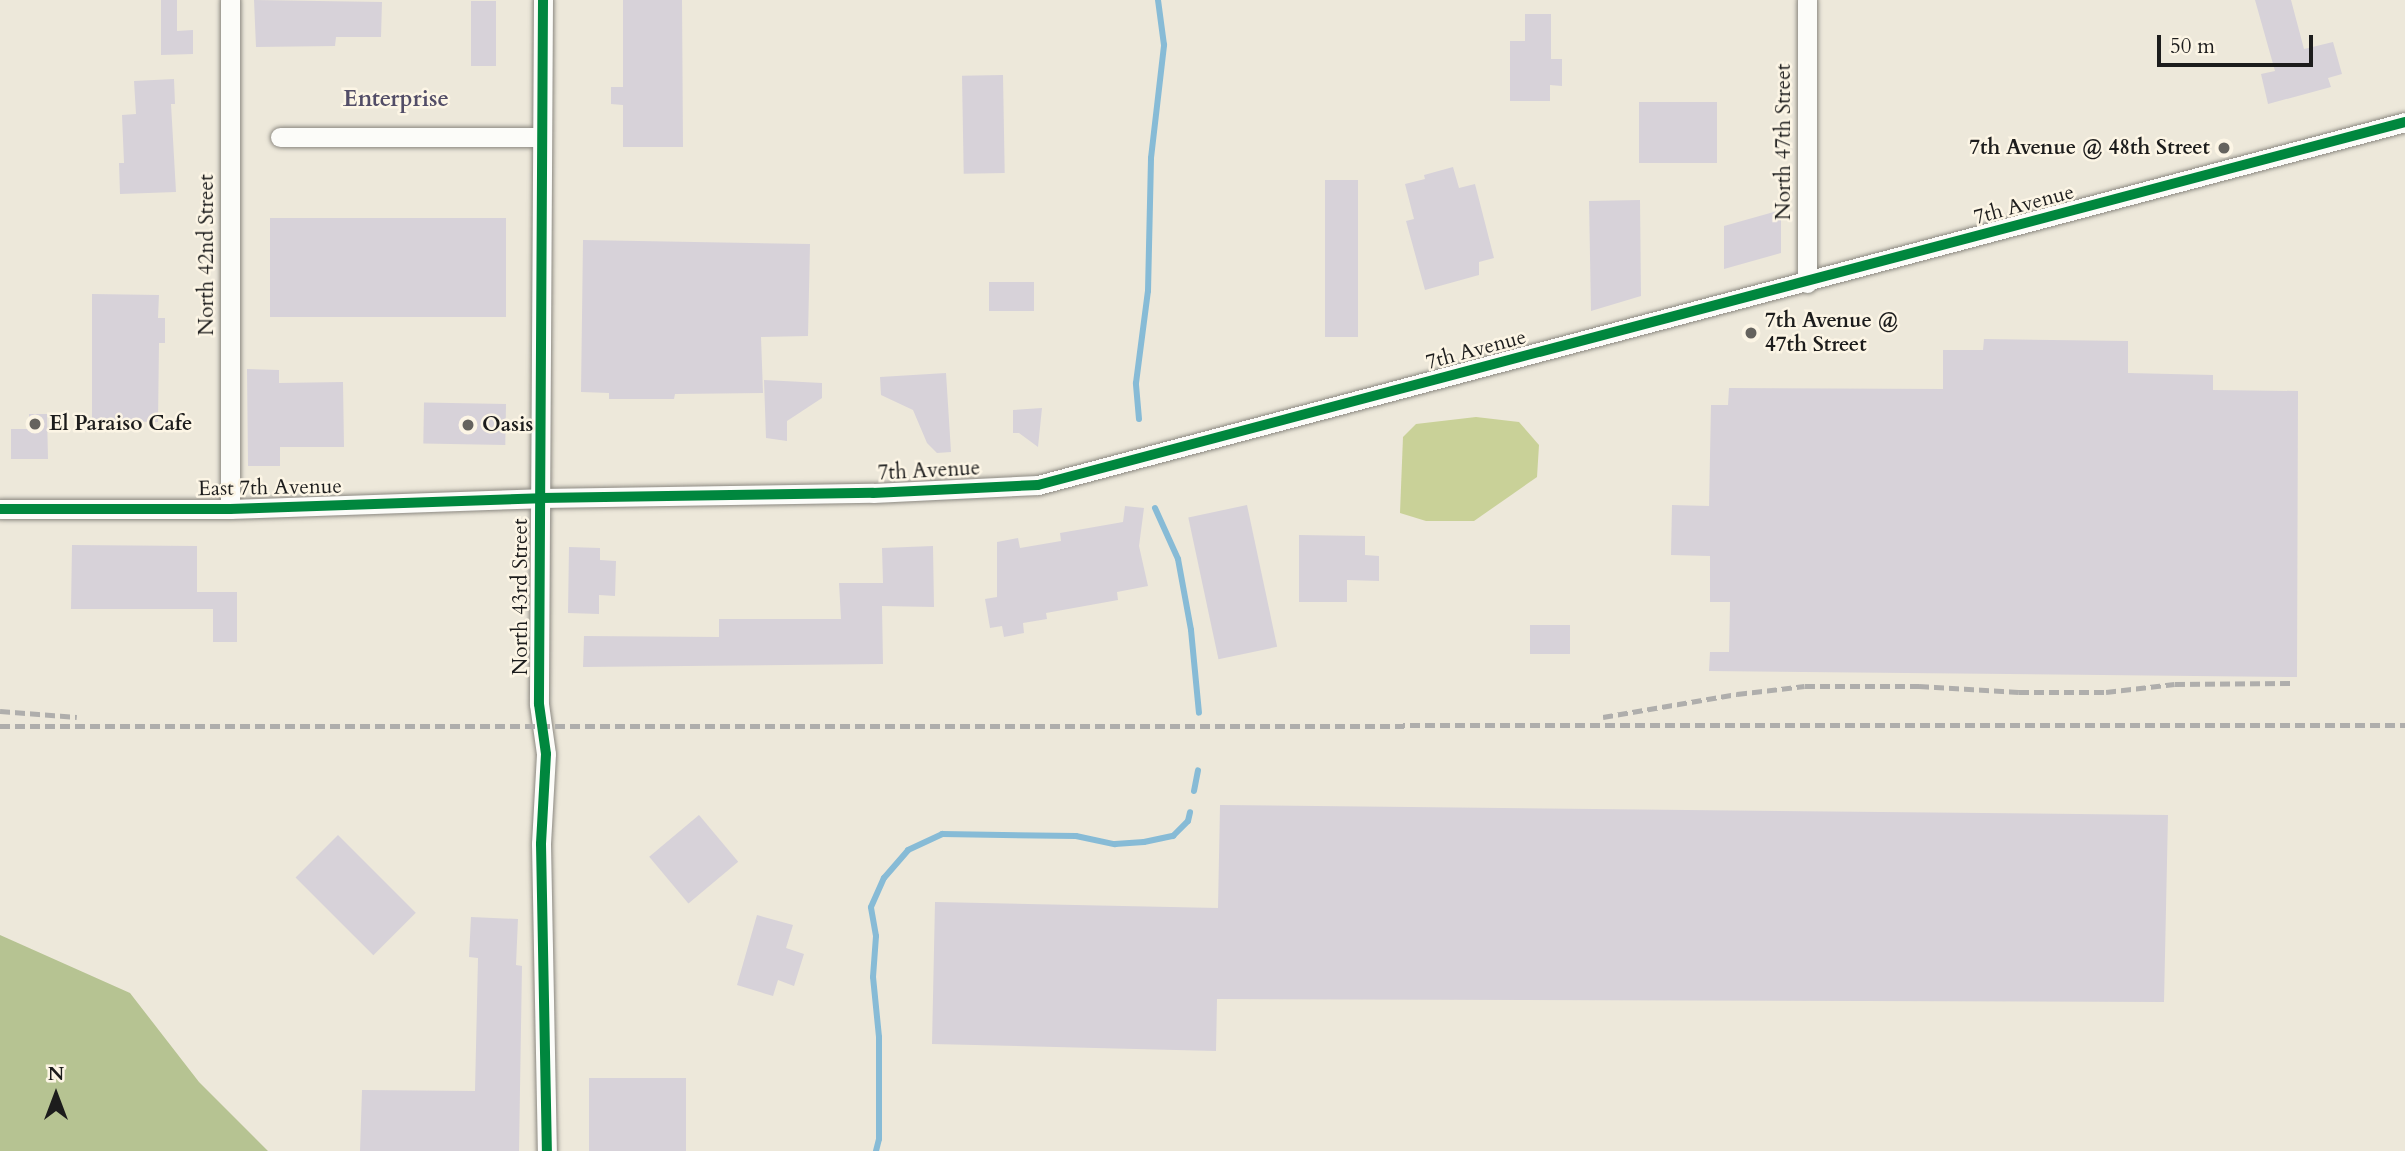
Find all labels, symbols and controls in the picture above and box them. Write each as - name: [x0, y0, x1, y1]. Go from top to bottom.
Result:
- scale bar: [2160, 21, 2316, 65]
- text: 50 m: [2170, 32, 2215, 61]
- street label: North 47th Street: [1771, 64, 1797, 220]
- district label: Enterprise: [343, 85, 449, 113]
- place label: 7th Avenue @ 48th Street: [1969, 135, 2210, 161]
- marker: 7th Avenue @ 48th Street: [2216, 140, 2232, 156]
- street label: North 42nd Street: [194, 174, 220, 336]
- street label: 7th Avenue: [1971, 180, 2077, 230]
- place label: 7th Avenue @ 47th Street: [1765, 308, 1899, 358]
- street label: 7th Avenue: [1423, 325, 1529, 375]
- marker: 7th Avenue @ 47th Street: [1743, 325, 1759, 341]
- place label: El Paraiso Cafe: [49, 411, 192, 437]
- place label: Oasis: [482, 412, 533, 438]
- marker: El Paraiso Cafe: [27, 416, 43, 432]
- marker: Oasis: [460, 417, 476, 433]
- street label: 7th Avenue: [877, 456, 981, 486]
- street label: East 7th Avenue: [198, 474, 342, 502]
- street label: North 43rd Street: [508, 518, 534, 676]
- north arrow: [21, 1060, 91, 1130]
- text: N: [48, 1061, 64, 1087]

